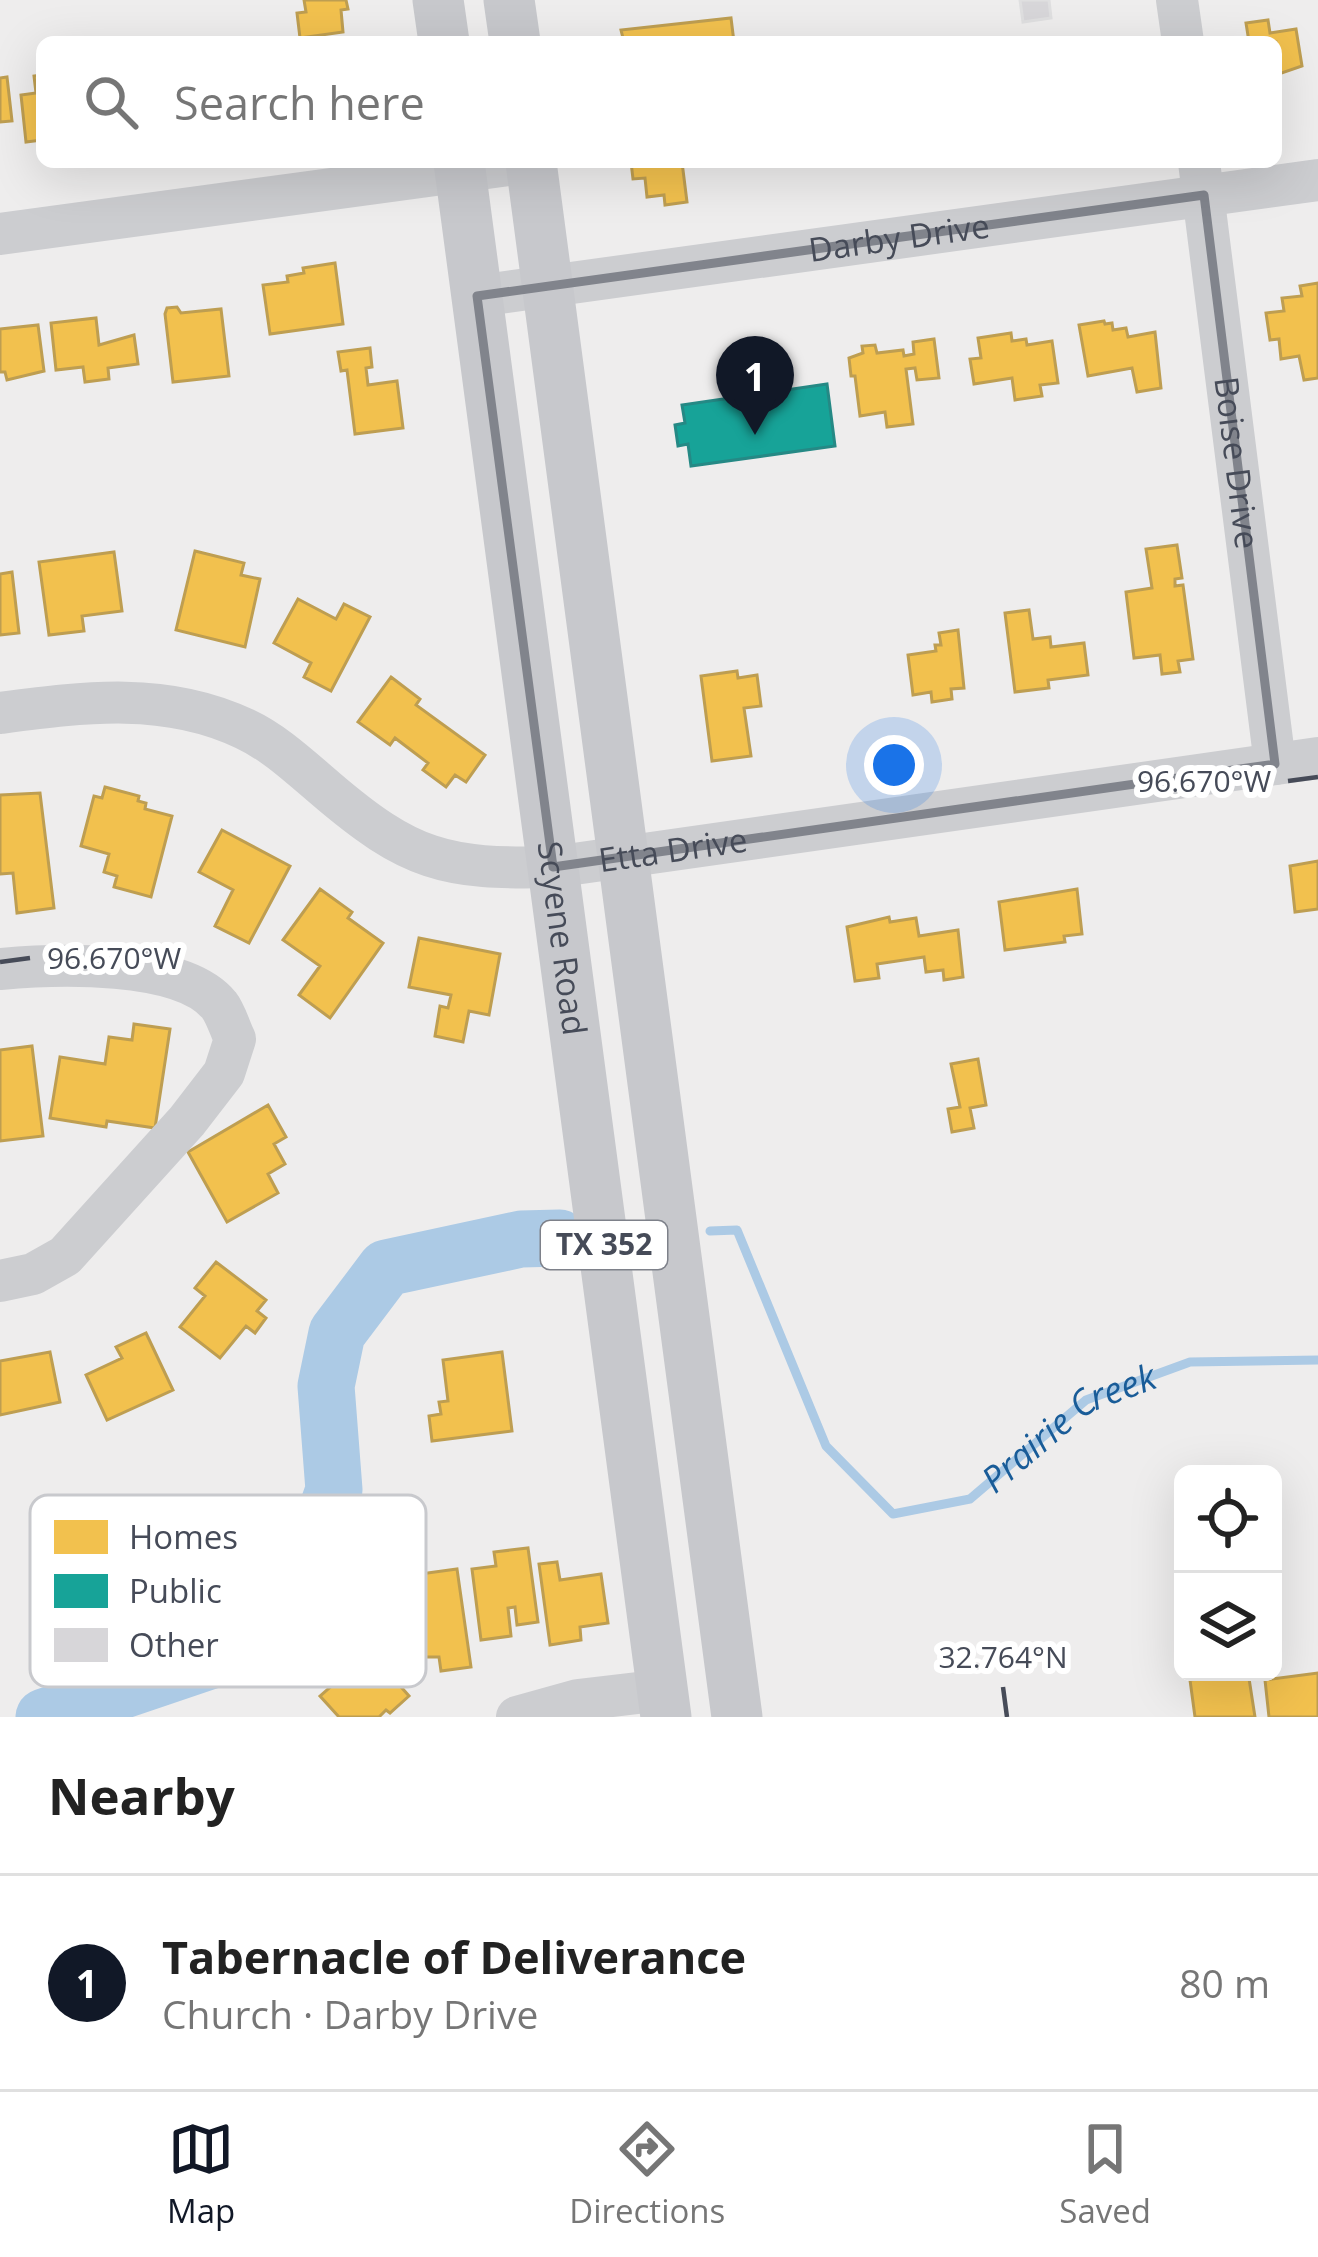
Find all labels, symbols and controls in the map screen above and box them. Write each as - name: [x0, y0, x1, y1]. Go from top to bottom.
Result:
- search box: [36, 36, 1282, 168]
- icon: search: [78, 69, 144, 135]
- text: Search here: [174, 72, 425, 133]
- street label: Darby Drive: [806, 203, 992, 272]
- pin: 1: [716, 336, 794, 435]
- street label: Boise Drive: [1204, 374, 1271, 551]
- your location: [864, 735, 924, 795]
- text: 96.670°W: [1137, 760, 1271, 801]
- street label: Etta Drive: [596, 817, 750, 882]
- street label: Scyene Road: [528, 838, 598, 1038]
- text: 96.670°W: [47, 937, 181, 978]
- road number: TX 352: [541, 1221, 667, 1269]
- water label: Prairie Creek: [970, 1351, 1164, 1503]
- map controls: [1174, 1465, 1282, 1681]
- button: locate: [1174, 1465, 1282, 1573]
- legend: [30, 1495, 426, 1687]
- text: Homes: [129, 1514, 238, 1559]
- text: Public: [129, 1568, 222, 1613]
- button: layers: [1174, 1573, 1282, 1681]
- text: Other: [129, 1622, 219, 1667]
- text: 32.764°N: [938, 1636, 1068, 1677]
- text: Nearby: [48, 1760, 235, 1830]
- text: Tabernacle of Deliverance: [162, 1926, 746, 1987]
- text: 1: [76, 1956, 98, 2009]
- text: 80 m: [1179, 1956, 1270, 2009]
- text: Church · Darby Drive: [162, 1987, 538, 2040]
- tab: Map: [167, 2116, 235, 2233]
- tab: Directions: [569, 2116, 725, 2233]
- tab: Saved: [1059, 2116, 1151, 2233]

